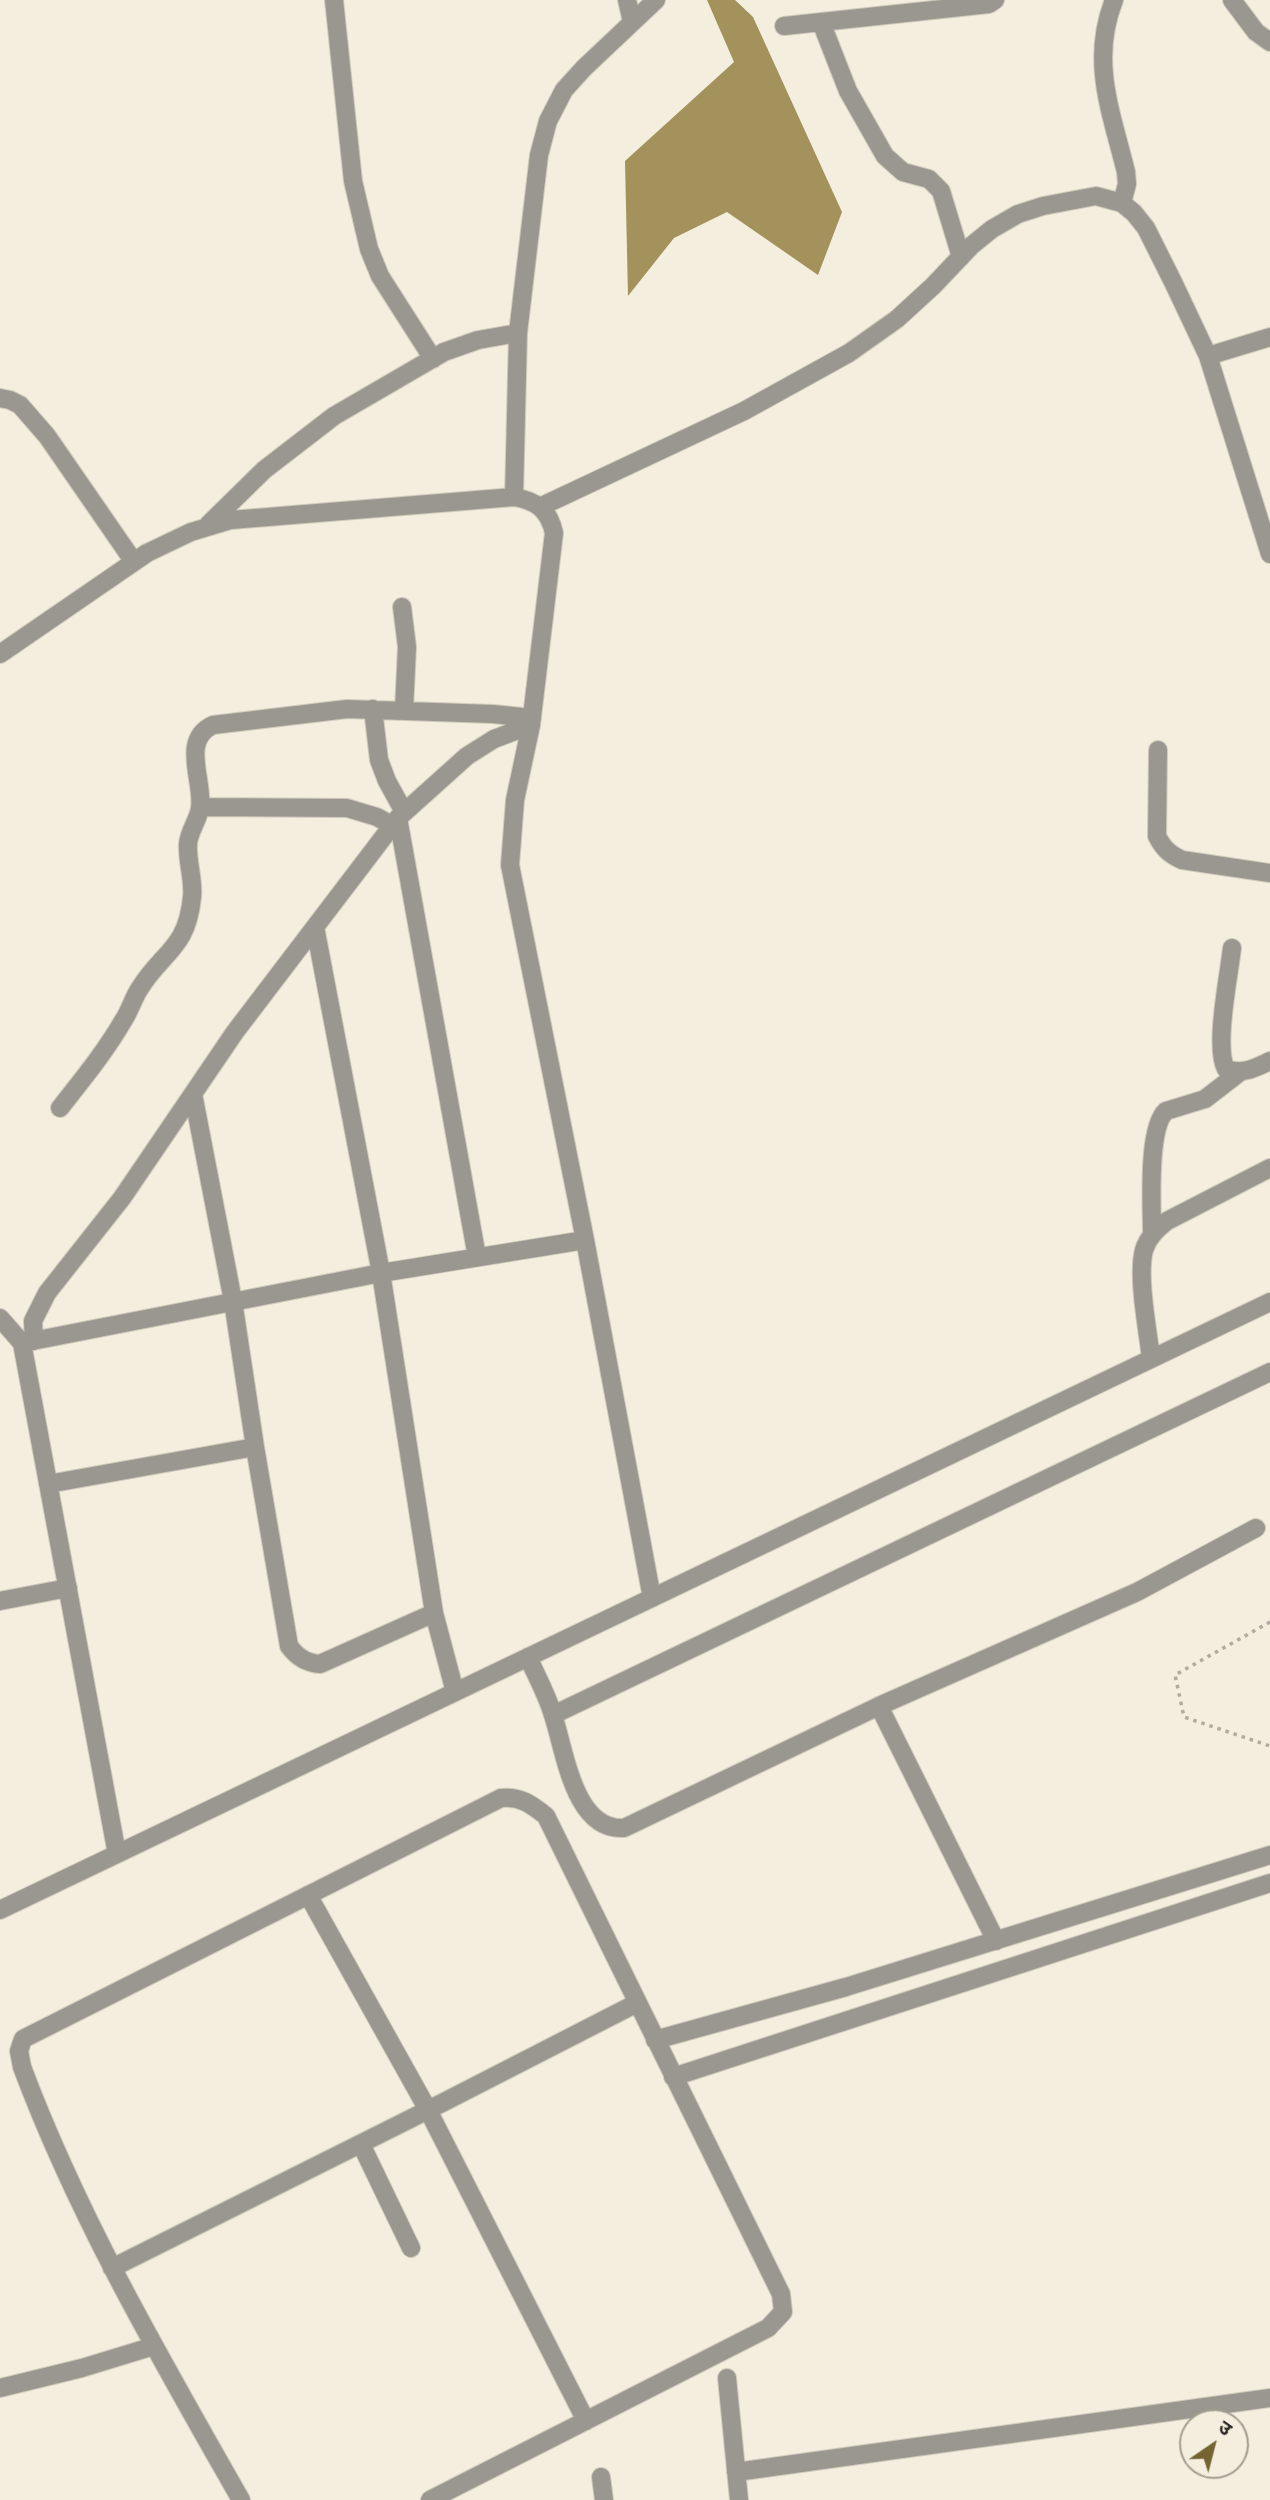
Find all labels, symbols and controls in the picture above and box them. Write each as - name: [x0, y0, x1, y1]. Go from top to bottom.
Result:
- north arrow: [1179, 2409, 1249, 2479]
- text: उ: [1214, 2415, 1236, 2441]

